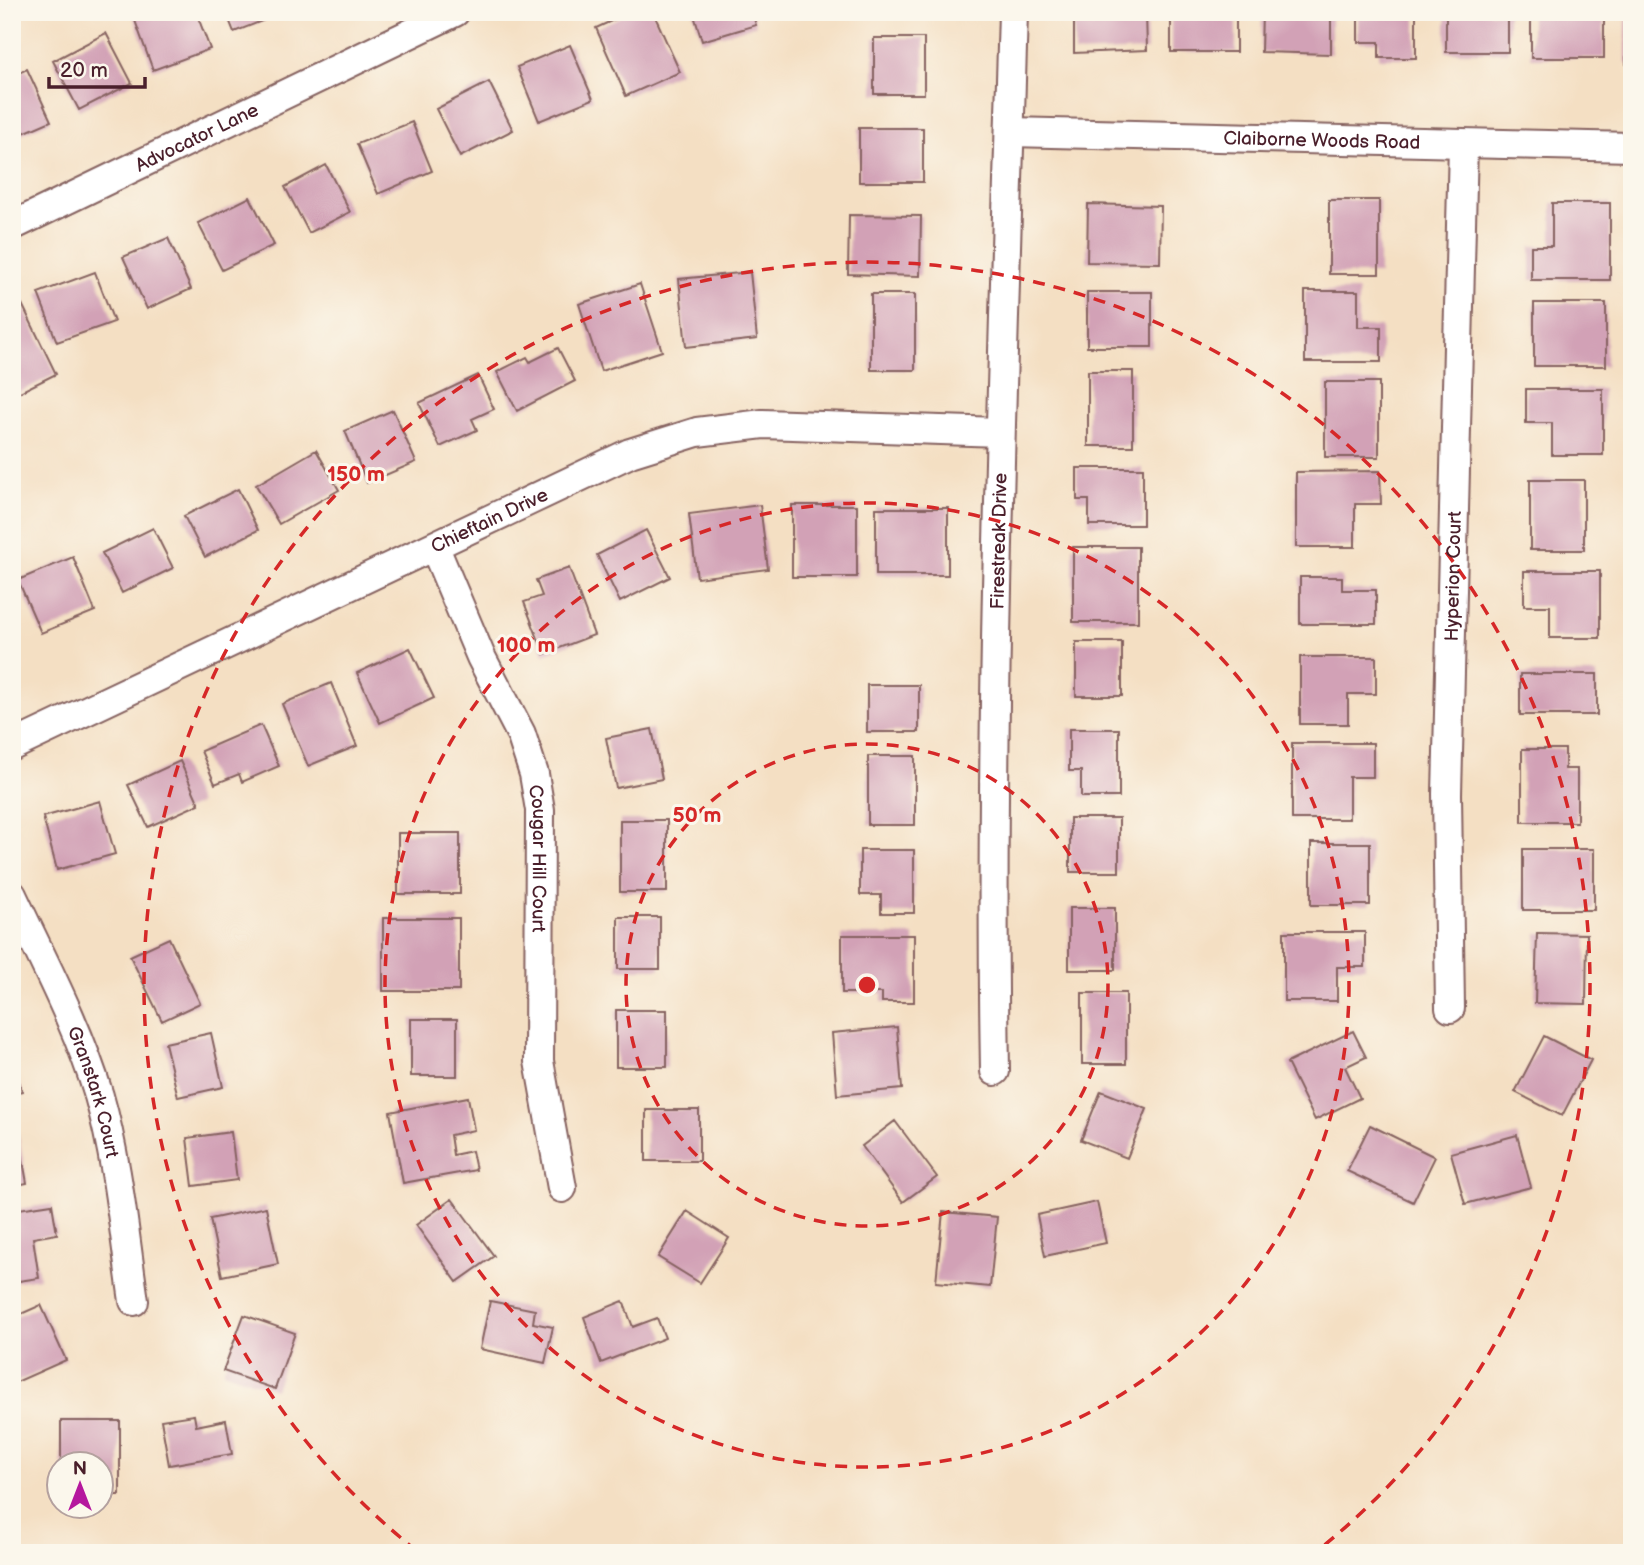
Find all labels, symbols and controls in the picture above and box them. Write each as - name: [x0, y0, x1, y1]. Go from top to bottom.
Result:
- scale bar: [49, 46, 145, 90]
- text: 20 m: [60, 58, 108, 83]
- street label: Advocator Lane: [132, 99, 263, 178]
- street label: Claiborne Woods Road: [1223, 127, 1421, 155]
- text: 150 m: [327, 462, 385, 487]
- street label: Firestreak Drive: [987, 473, 1013, 610]
- street label: Chieftain Drive: [428, 484, 552, 559]
- street label: Hyperion Court: [1441, 511, 1467, 642]
- text: 100 m: [497, 633, 555, 658]
- street label: Cougar Hill Court: [523, 783, 550, 933]
- text: 50 m: [673, 803, 721, 828]
- centre of rings: [855, 973, 879, 997]
- street label: Granstark Court: [62, 1023, 123, 1160]
- north arrow: [46, 1450, 116, 1520]
- text: N: [73, 1458, 87, 1481]

